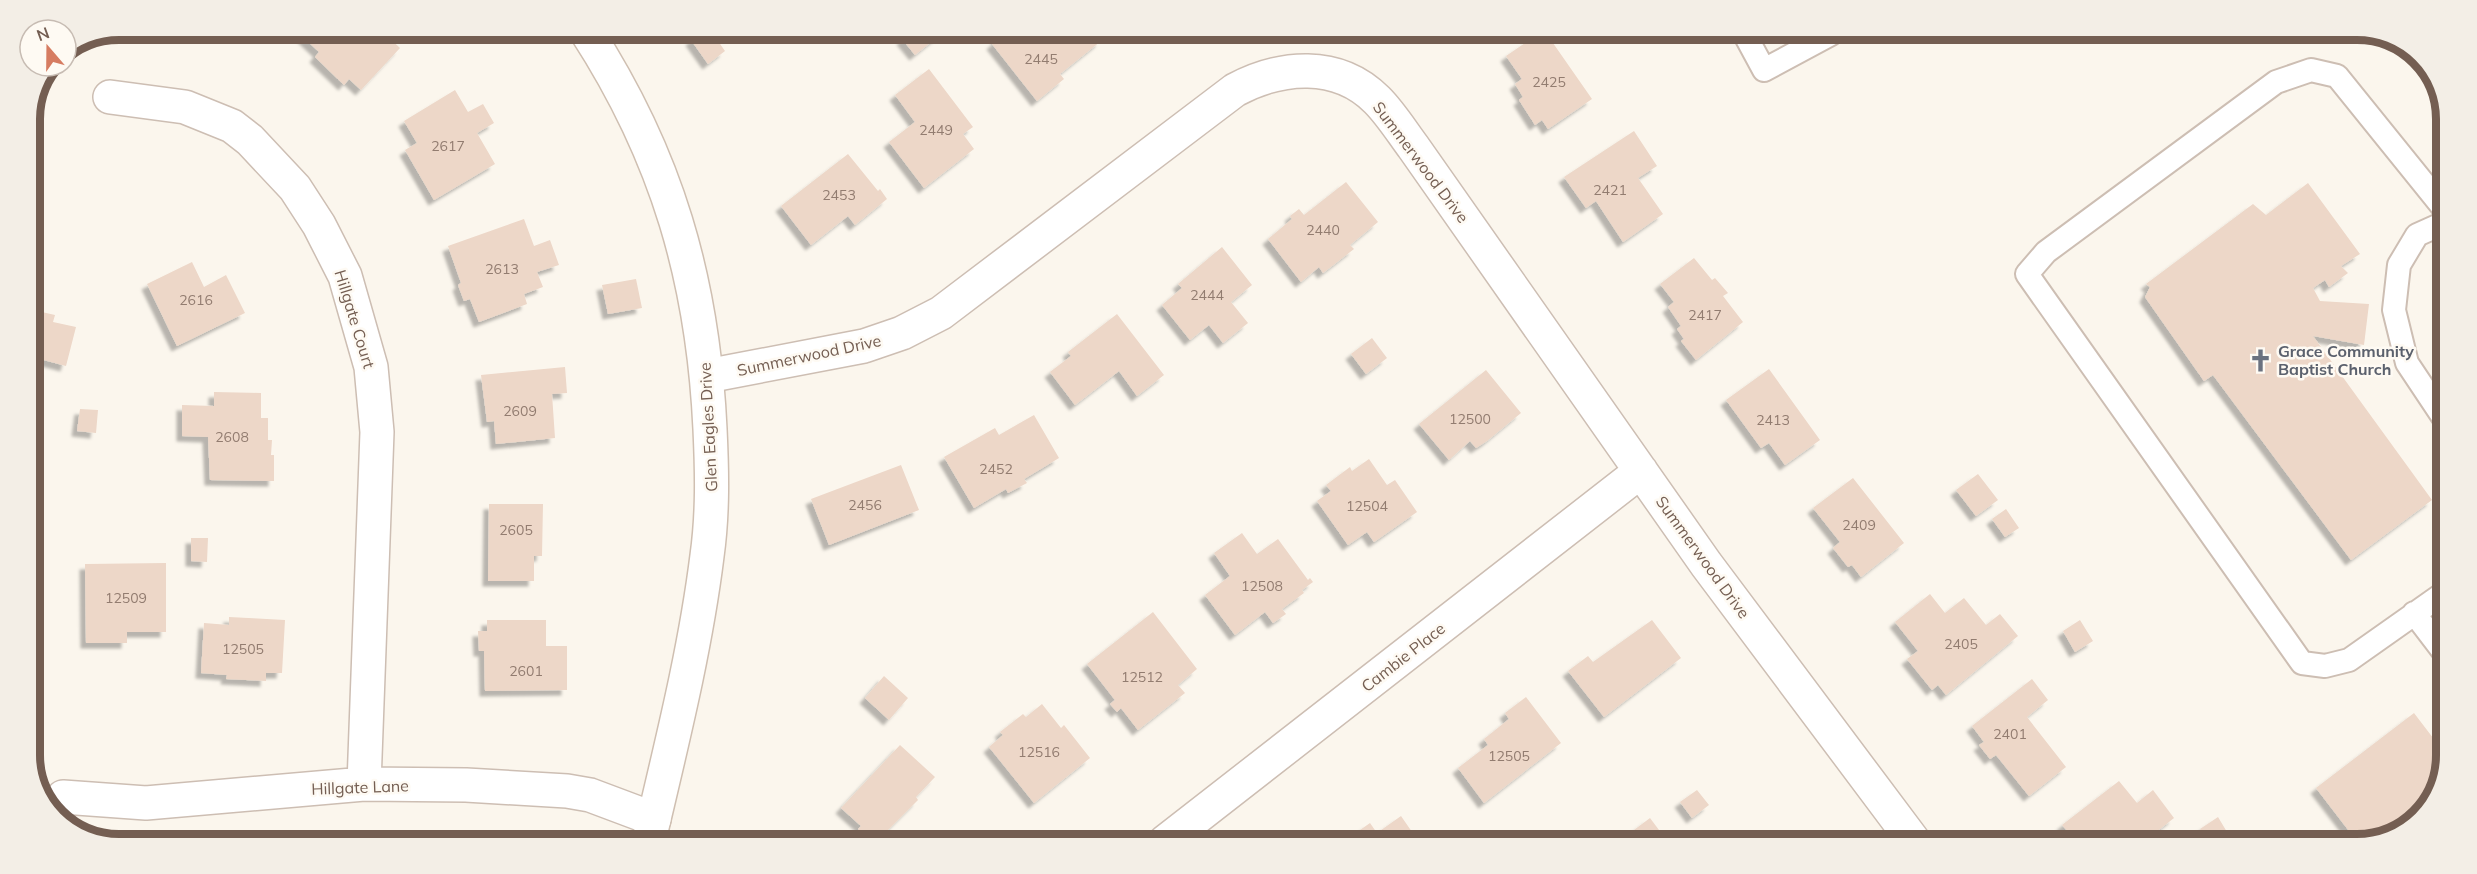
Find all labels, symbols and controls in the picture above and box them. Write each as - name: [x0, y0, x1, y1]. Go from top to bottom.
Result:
- north arrow: [18, 18, 78, 78]
- text: N: [34, 22, 52, 45]
- house number: 2445: [1024, 50, 1058, 68]
- house number: 2425: [1532, 73, 1566, 91]
- street label: Summerwood Drive: [1369, 97, 1473, 227]
- house number: 2449: [919, 121, 953, 139]
- house number: 2617: [431, 137, 465, 155]
- house number: 2421: [1593, 181, 1627, 199]
- house number: 2453: [822, 186, 856, 204]
- house number: 2440: [1306, 221, 1340, 239]
- house number: 2613: [485, 260, 519, 278]
- street label: Hillgate Court: [331, 267, 380, 371]
- house number: 2444: [1190, 286, 1224, 304]
- house number: 2616: [179, 291, 213, 309]
- house number: 2417: [1688, 306, 1722, 324]
- street label: Summerwood Drive: [735, 330, 883, 380]
- place label: Grace Community Baptist Church: [2278, 341, 2414, 379]
- church icon: Grace Community Baptist Church: [2247, 347, 2273, 373]
- street label: Glen Eagles Drive: [695, 362, 721, 492]
- house number: 2609: [503, 402, 537, 420]
- house number: 12500: [1449, 410, 1491, 428]
- house number: 2413: [1756, 411, 1790, 429]
- house number: 2608: [215, 428, 249, 446]
- house number: 2452: [979, 460, 1013, 478]
- street label: Summerwood Drive: [1652, 492, 1754, 622]
- house number: 2456: [848, 496, 882, 514]
- house number: 12504: [1346, 497, 1389, 515]
- house number: 2409: [1842, 516, 1876, 534]
- house number: 2605: [499, 521, 533, 539]
- house number: 12508: [1241, 577, 1283, 595]
- house number: 12509: [105, 589, 147, 607]
- street label: Cambie Place: [1357, 618, 1449, 696]
- house number: 2405: [1944, 635, 1978, 653]
- house number: 12505: [222, 640, 264, 658]
- house number: 2601: [509, 662, 543, 680]
- house number: 12512: [1121, 668, 1163, 686]
- house number: 2401: [1993, 725, 2027, 743]
- house number: 12516: [1018, 743, 1060, 761]
- house number: 12505: [1488, 747, 1530, 765]
- street label: Hillgate Lane: [311, 775, 409, 799]

